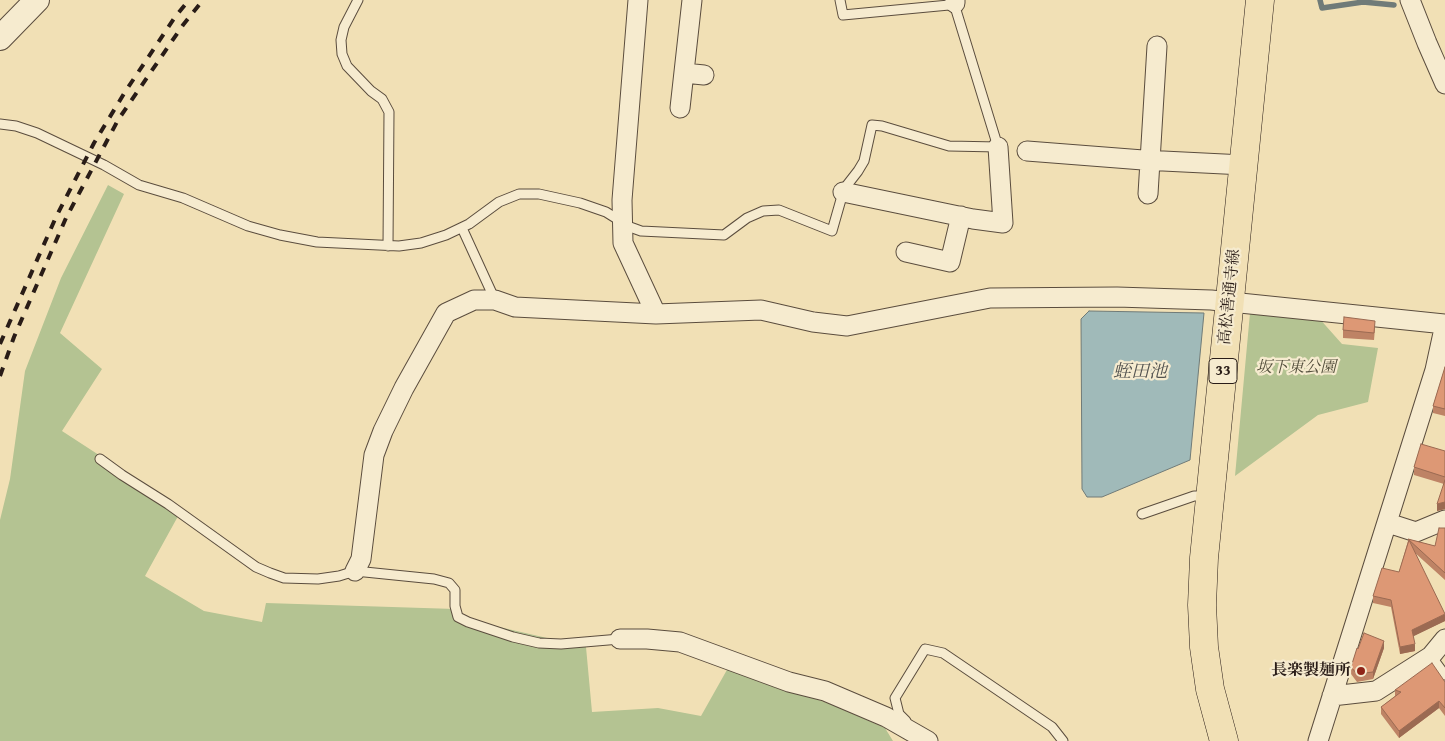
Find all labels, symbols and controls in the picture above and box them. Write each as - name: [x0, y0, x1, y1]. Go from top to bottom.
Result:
- street label: 高松善通寺線: [1215, 248, 1245, 346]
- road number: 33: [1209, 358, 1237, 384]
- park label: 坂下東公園: [1256, 358, 1336, 378]
- water label: 蛭田池: [1113, 361, 1167, 383]
- place label: 長楽製麺所: [1271, 661, 1351, 681]
- marker: 長楽製麺所: [1355, 665, 1367, 677]

